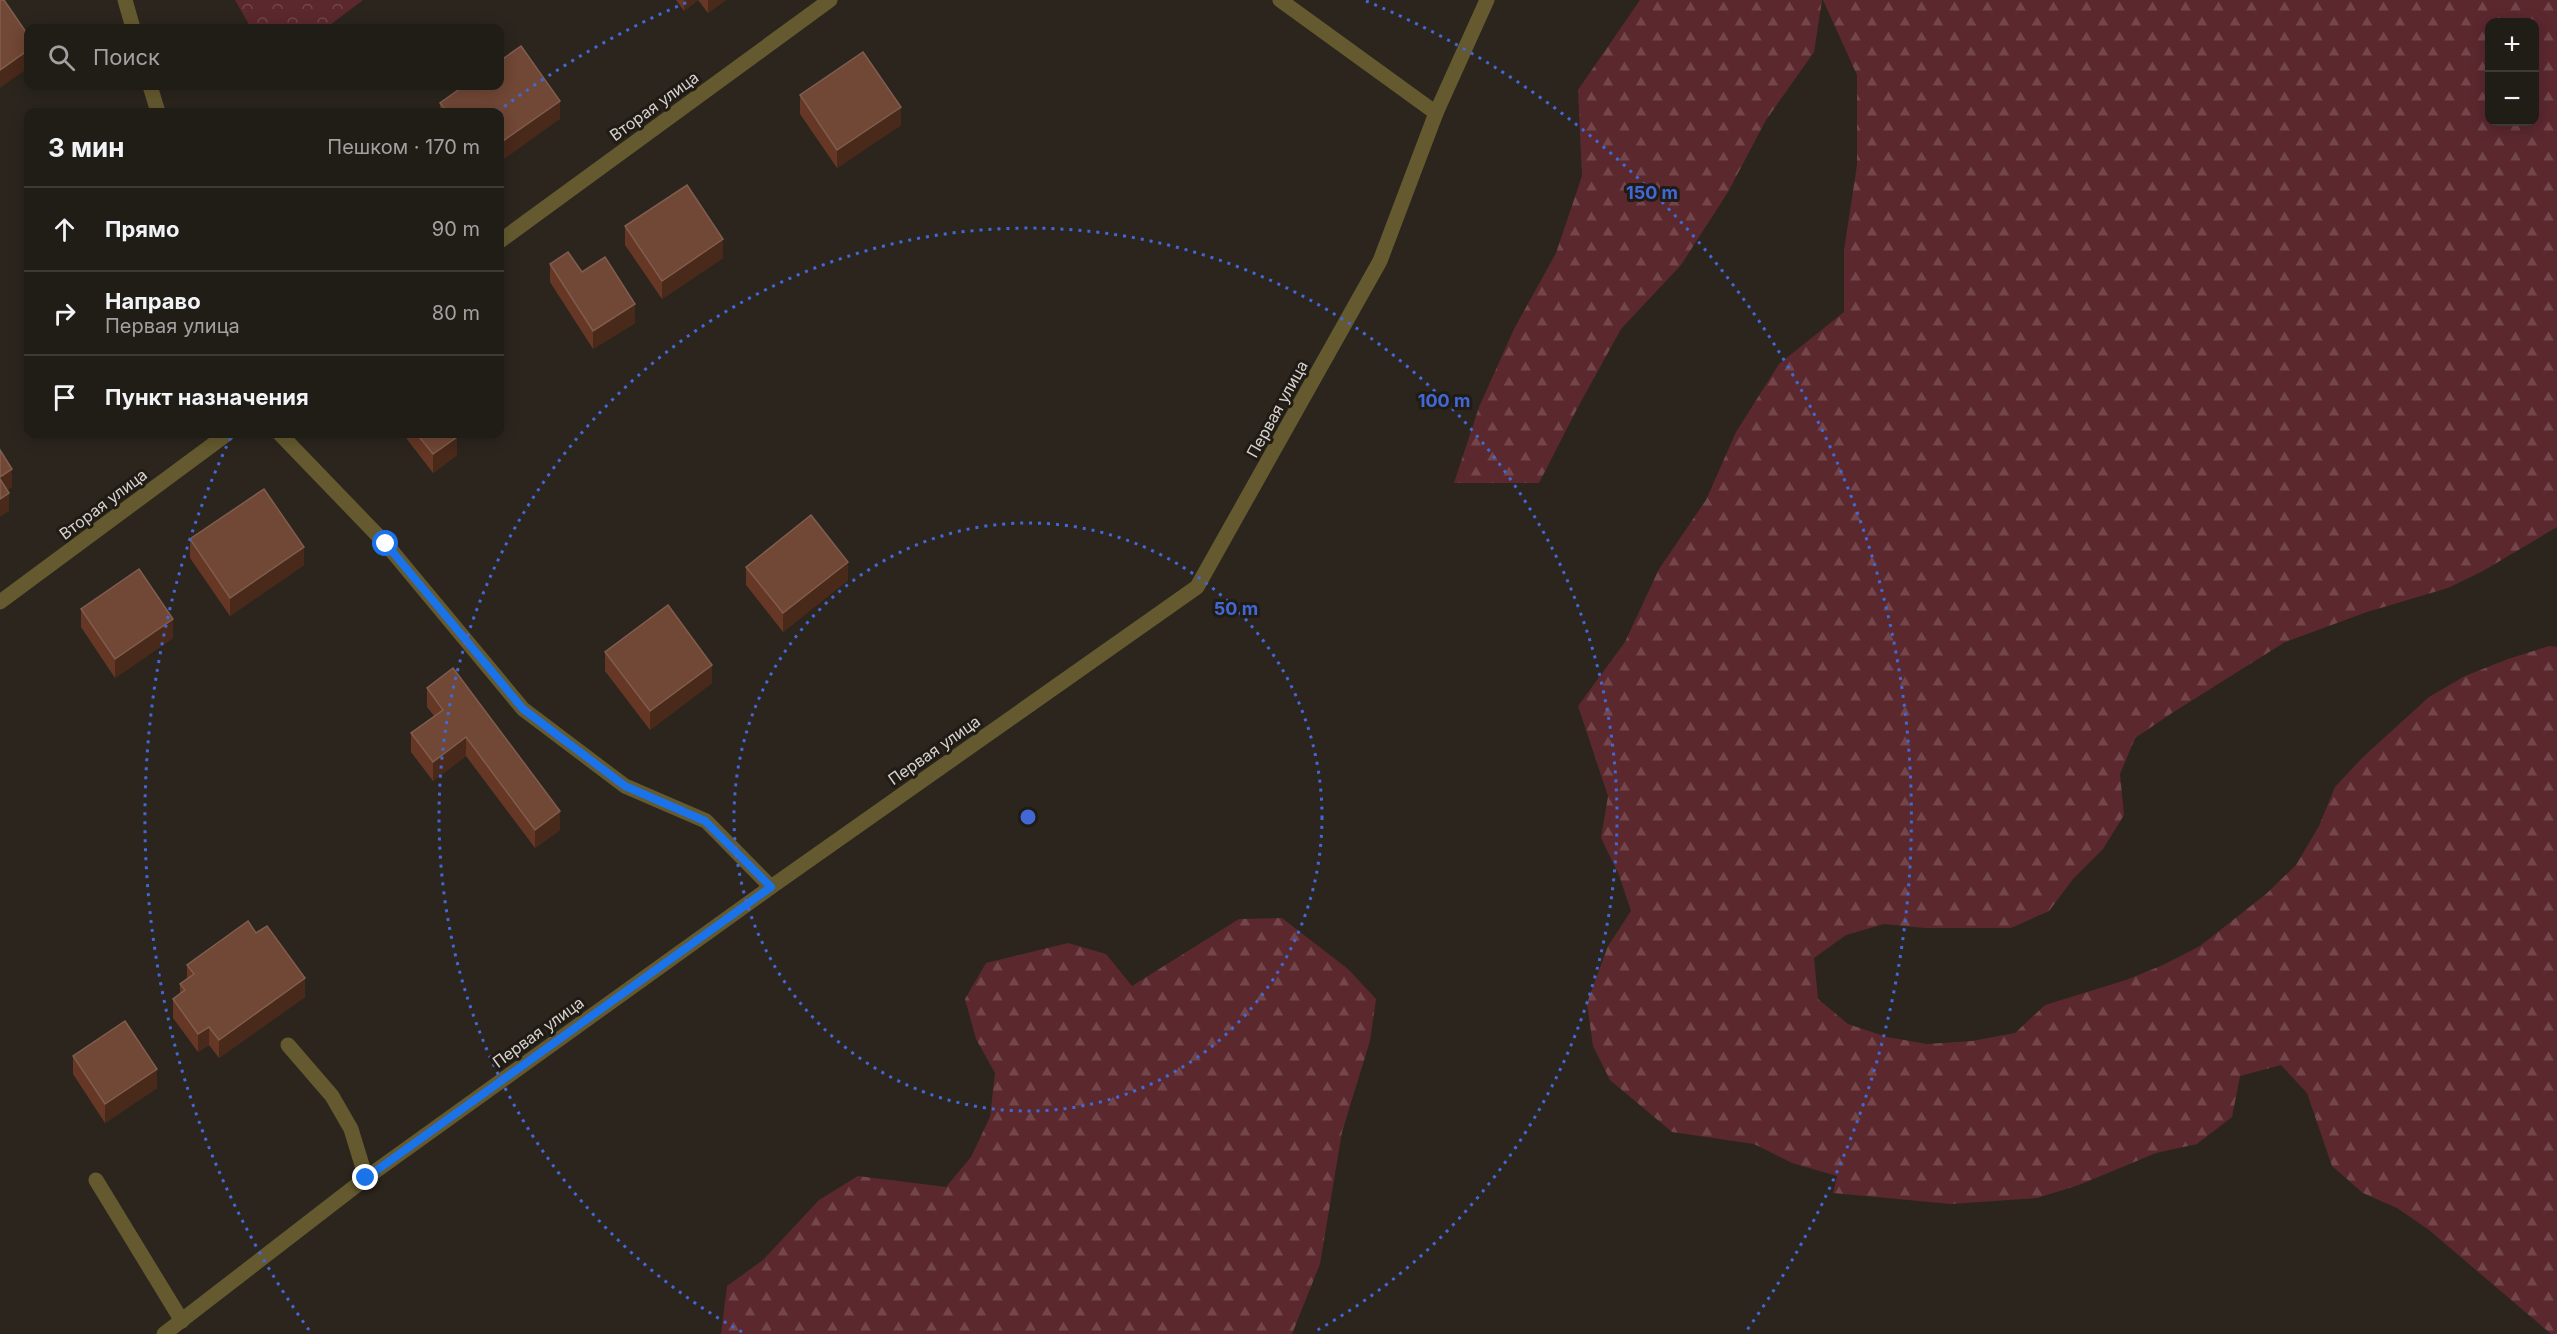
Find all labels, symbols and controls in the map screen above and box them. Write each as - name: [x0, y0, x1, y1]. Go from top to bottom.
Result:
- map controls: [2485, 18, 2539, 126]
- button: +: [2485, 18, 2539, 72]
- search box: [24, 24, 504, 90]
- icon: search: [45, 41, 78, 74]
- text: Поиск: [93, 44, 160, 70]
- street label: Вторая улица: [606, 67, 702, 145]
- button: −: [2485, 72, 2539, 126]
- text: 3 мин: [48, 132, 124, 163]
- text: Пешком · 170 m: [327, 135, 480, 159]
- text: 150 m: [1626, 182, 1678, 203]
- icon: ahead: [48, 213, 81, 246]
- text: Прямо: [105, 216, 179, 242]
- text: 90 m: [432, 217, 480, 241]
- text: Направо: [105, 288, 201, 314]
- icon: right: [48, 297, 81, 330]
- text: 80 m: [432, 301, 480, 325]
- text: Первая улица: [105, 314, 240, 338]
- street label: Первая улица: [1242, 357, 1312, 461]
- icon: arrive: [48, 381, 81, 414]
- text: Пункт назначения: [105, 384, 309, 410]
- text: 100 m: [1418, 390, 1470, 411]
- street label: Вторая улица: [55, 464, 151, 544]
- route start: [372, 530, 398, 556]
- text: 50 m: [1214, 598, 1258, 619]
- street label: Первая улица: [884, 711, 984, 789]
- centre of rings: [1018, 807, 1038, 827]
- street label: Первая улица: [488, 992, 588, 1072]
- route end: [352, 1164, 378, 1190]

